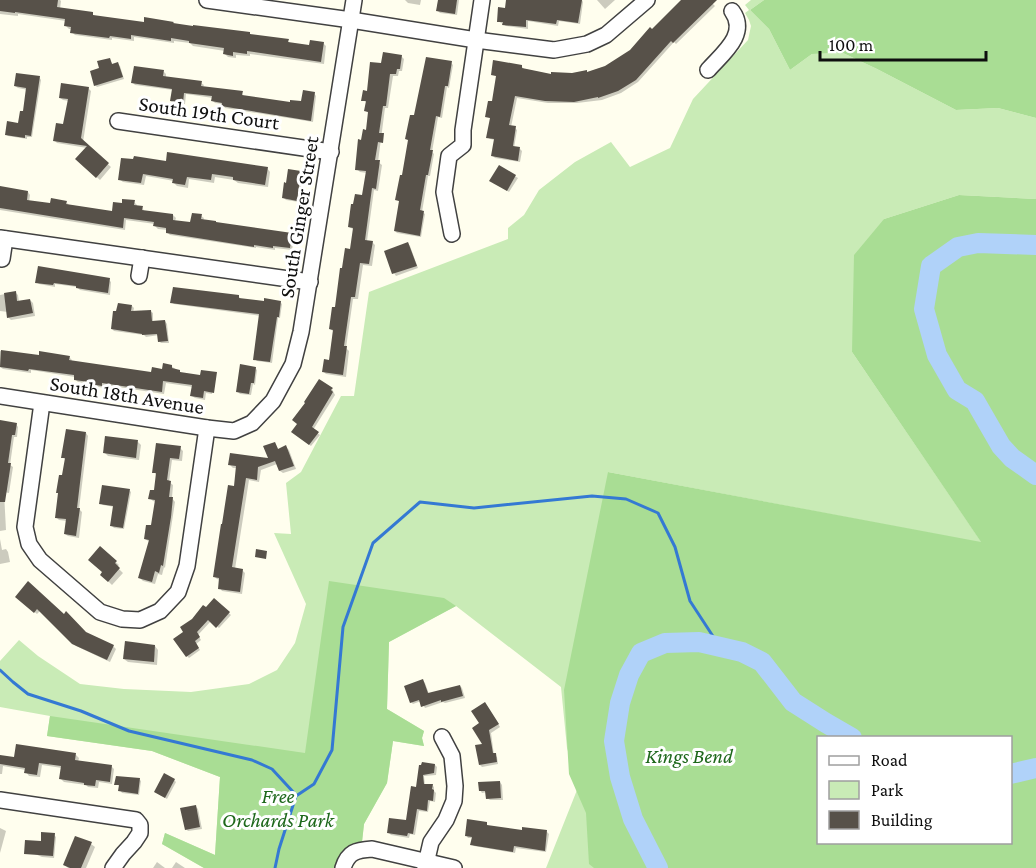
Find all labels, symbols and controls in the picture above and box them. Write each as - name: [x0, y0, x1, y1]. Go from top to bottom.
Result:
- scale bar: [820, 24, 986, 62]
- text: 100 m: [829, 35, 874, 55]
- street label: South 19th Court: [137, 91, 282, 135]
- street label: South Ginger Street: [274, 133, 324, 300]
- street label: South 18th Avenue: [48, 371, 206, 419]
- legend: [817, 736, 1012, 844]
- park label: Kings Bend: [645, 744, 734, 768]
- text: Road: [871, 750, 908, 770]
- text: Park: [871, 780, 903, 800]
- park label: Free Orchards Park: [222, 784, 335, 832]
- text: Building: [871, 810, 933, 830]

